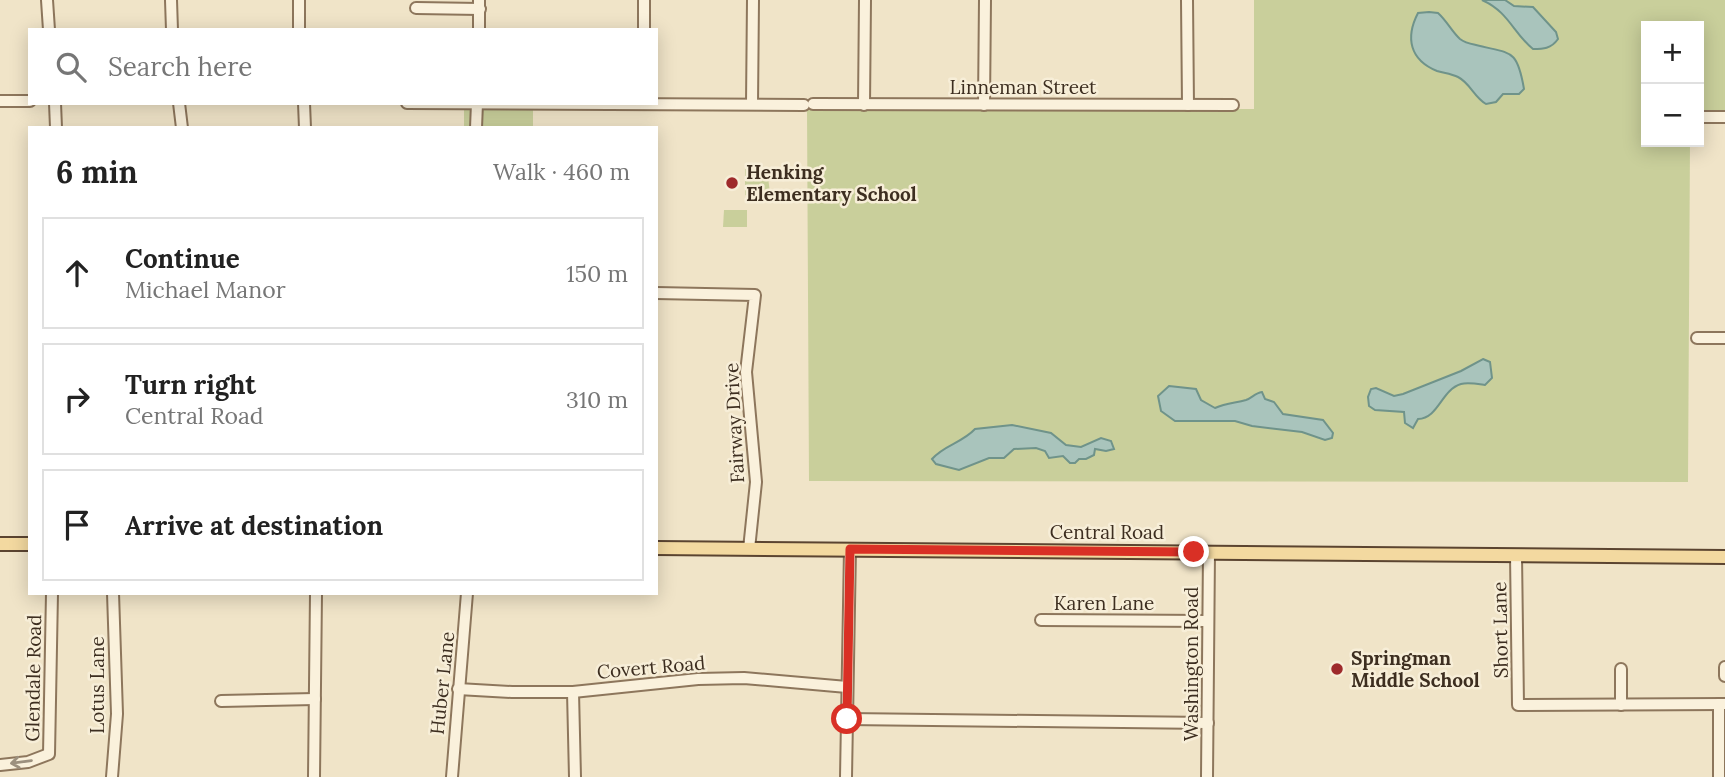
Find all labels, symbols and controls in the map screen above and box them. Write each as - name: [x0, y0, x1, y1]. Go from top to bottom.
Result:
- map controls: [1641, 21, 1704, 147]
- button: +: [1641, 21, 1704, 84]
- search box: [28, 28, 658, 105]
- icon: search: [52, 48, 90, 86]
- text: Search here: [108, 50, 252, 83]
- street label: Linneman Street: [950, 75, 1097, 99]
- button: −: [1641, 84, 1704, 147]
- text: 6 min: [56, 153, 138, 191]
- text: Walk · 460 m: [493, 157, 630, 186]
- place label: Henking Elementary School: [746, 160, 917, 206]
- marker: Henking Elementary School: [724, 175, 740, 191]
- text: Continue: [125, 242, 240, 275]
- icon: ahead: [58, 254, 96, 292]
- text: 150 m: [566, 259, 628, 288]
- text: Michael Manor: [125, 275, 286, 304]
- street label: Fairway Drive: [719, 362, 749, 484]
- text: Turn right: [125, 368, 256, 401]
- icon: right: [58, 380, 96, 418]
- text: 310 m: [566, 385, 628, 414]
- text: Central Road: [125, 401, 264, 430]
- icon: arrive: [58, 506, 96, 544]
- text: Arrive at destination: [125, 509, 383, 542]
- street label: Central Road: [1050, 520, 1164, 544]
- route end: [1178, 536, 1209, 567]
- street label: Short Lane: [1487, 581, 1513, 679]
- street label: Washington Road: [1179, 587, 1203, 741]
- street label: Karen Lane: [1054, 591, 1154, 615]
- street label: Glendale Road: [20, 614, 46, 742]
- street label: Huber Lane: [425, 630, 459, 736]
- street label: Lotus Lane: [85, 636, 109, 734]
- place label: Springman Middle School: [1351, 646, 1480, 692]
- street label: Covert Road: [596, 650, 706, 684]
- marker: Springman Middle School: [1329, 661, 1345, 677]
- route start: [831, 703, 862, 734]
- one-way arrow: [10, 756, 33, 769]

